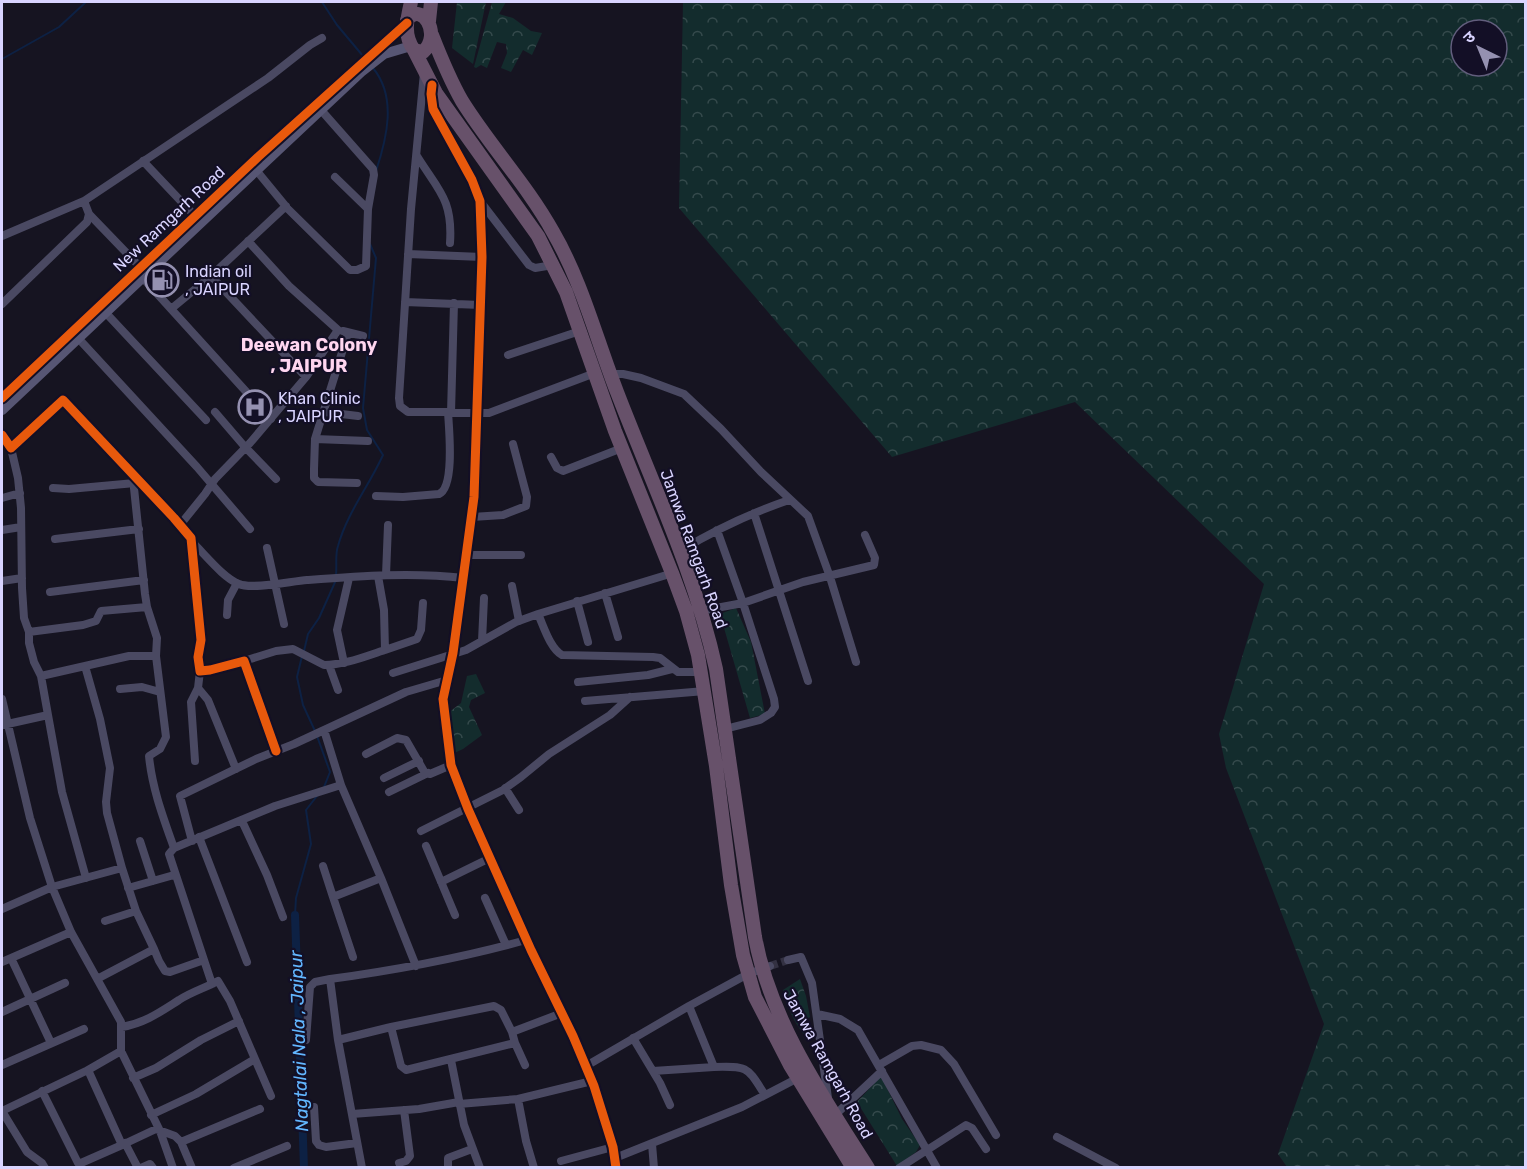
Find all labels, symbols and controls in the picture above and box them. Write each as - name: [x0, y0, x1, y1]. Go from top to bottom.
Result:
- north arrow: [1449, 18, 1509, 78]
- text: उ: [1459, 27, 1479, 48]
- street label: New Ramgarh Road: [109, 162, 229, 276]
- fuel station icon: Indian oil , JAIPUR: [144, 262, 180, 298]
- place label: Indian oil , JAIPUR: [185, 262, 252, 299]
- district label: Deewan Colony , JAIPUR: [241, 334, 378, 377]
- hospital icon: Khan Clinic , JAIPUR: [237, 389, 273, 425]
- place label: Khan Clinic , JAIPUR: [278, 389, 361, 426]
- street label: Jamwa Ramgarh Road: [656, 467, 732, 631]
- water label: Nagtalai Nala , Jaipur: [285, 949, 313, 1132]
- street label: Jamwa Ramgarh Road: [779, 986, 877, 1142]

